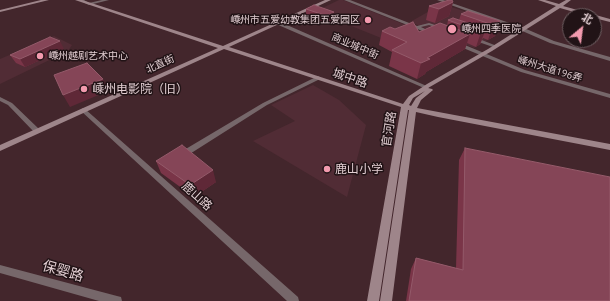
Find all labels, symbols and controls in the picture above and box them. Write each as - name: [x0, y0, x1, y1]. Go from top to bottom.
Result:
- north arrow: [562, 8, 602, 48]
- text: 北: [580, 10, 595, 26]
- place label: 嵊州市五爱幼教集团五爱园区: [230, 14, 360, 26]
- marker: 嵊州市五爱幼教集团五爱园区: [363, 15, 373, 25]
- marker: 嵊州四季医院: [446, 23, 458, 35]
- place label: 嵊州四季医院: [461, 23, 521, 35]
- street label: 商业城中街: [330, 31, 380, 61]
- place label: 嵊州越剧艺术中心: [48, 50, 128, 62]
- marker: 嵊州越剧艺术中心: [35, 51, 45, 61]
- street label: 北直街: [144, 52, 176, 76]
- street label: 嵊州大道196弄: [516, 53, 584, 85]
- street label: 城中路: [331, 65, 369, 91]
- place label: 嵊州电影院（旧）: [92, 82, 188, 96]
- marker: 嵊州电影院（旧）: [79, 84, 89, 94]
- street label: 官河路: [379, 110, 399, 148]
- place label: 鹿山小学: [335, 162, 383, 176]
- marker: 鹿山小学: [322, 164, 332, 174]
- street label: 鹿山路: [179, 179, 215, 213]
- street label: 保婴路: [40, 257, 86, 285]

